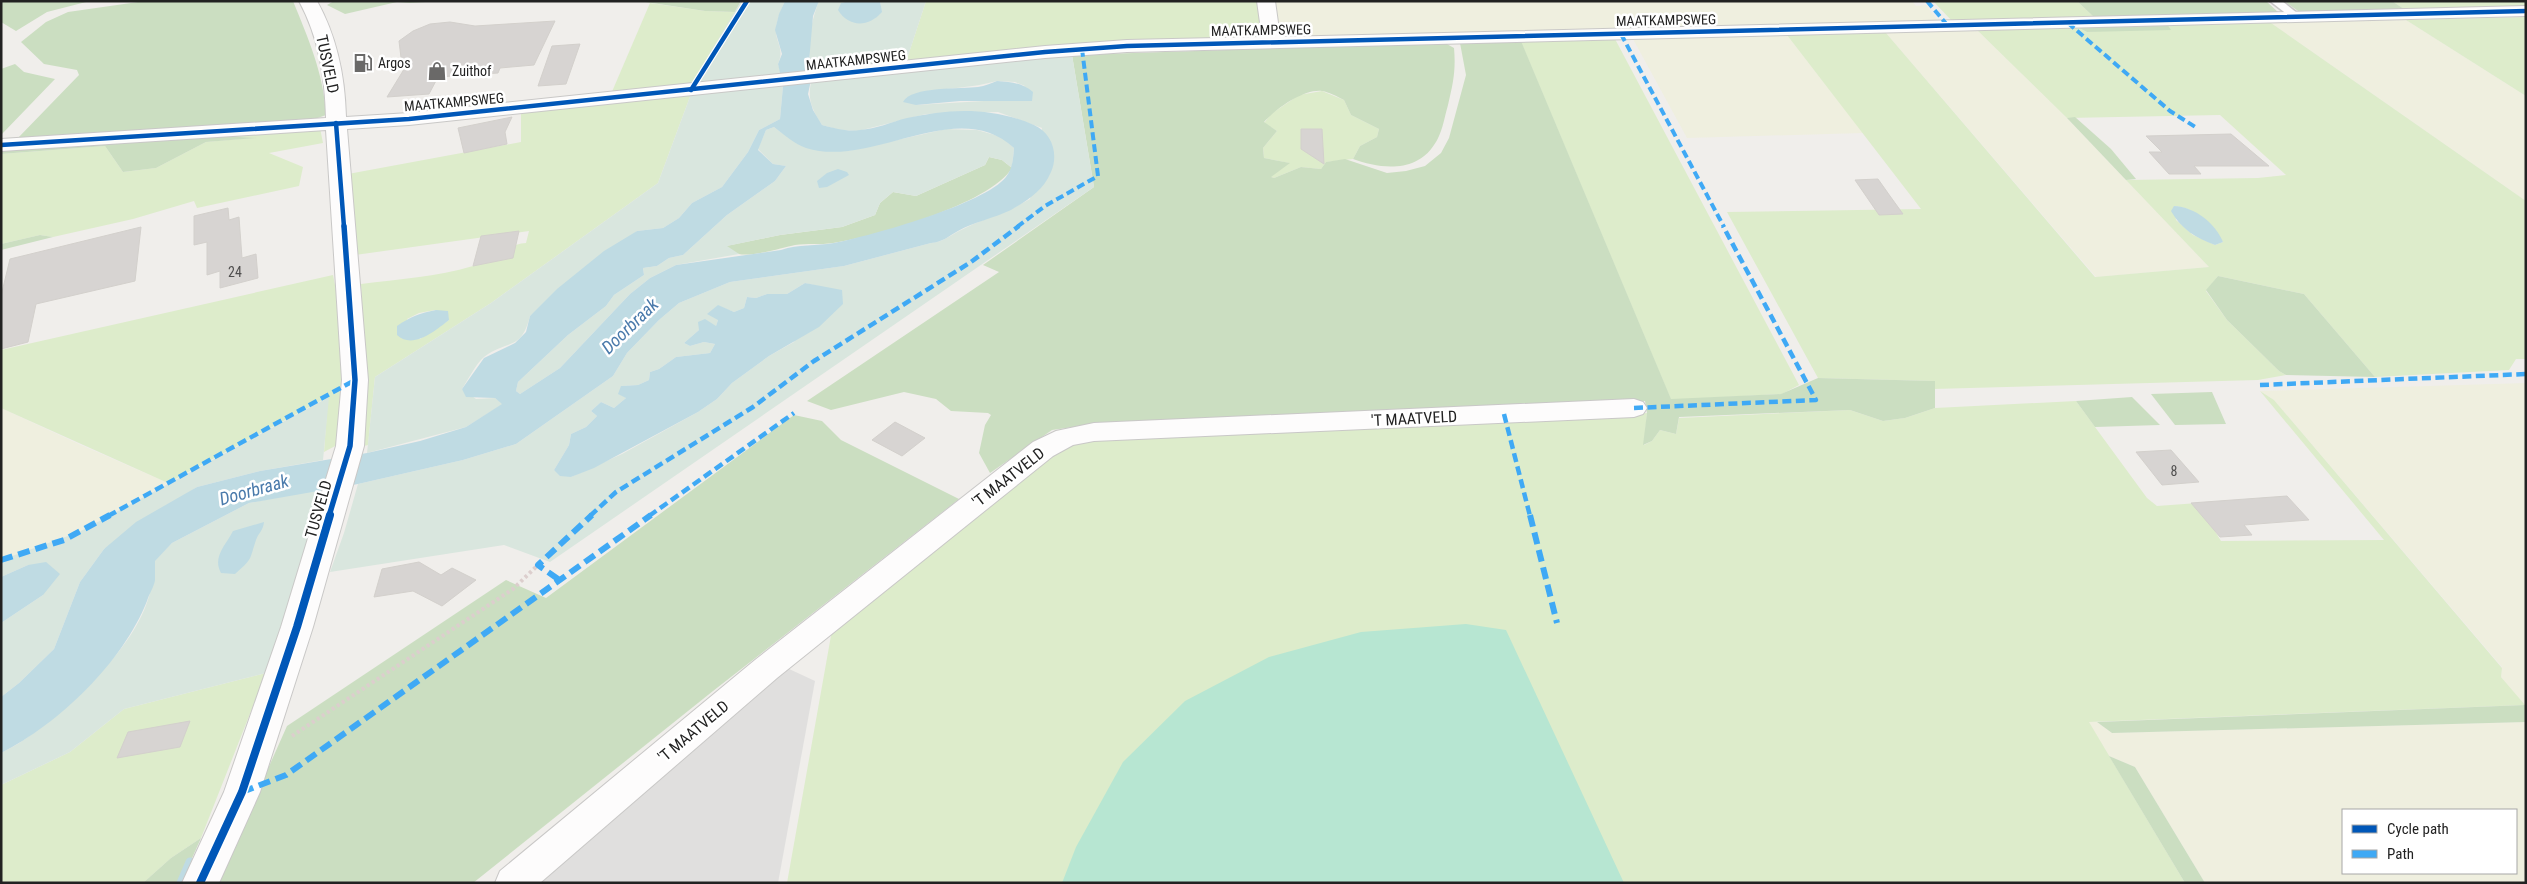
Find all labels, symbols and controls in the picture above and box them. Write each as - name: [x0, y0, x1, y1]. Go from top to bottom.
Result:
- street label: MAATKAMPSWEG: [1616, 11, 1716, 29]
- street label: MAATKAMPSWEG: [1211, 21, 1311, 39]
- street label: TUSVELD: [312, 33, 343, 95]
- street label: MAATKAMPSWEG: [805, 47, 907, 73]
- fuel station icon: Argos: [352, 52, 374, 74]
- place label: Argos: [378, 55, 411, 71]
- shop icon: Zuithof: [426, 60, 448, 82]
- place label: Zuithof: [452, 63, 492, 79]
- street label: MAATKAMPSWEG: [403, 90, 505, 114]
- house number: 24: [228, 264, 242, 280]
- water label: Doorbraak: [597, 293, 663, 358]
- street label: 'T MAATVELD: [1370, 407, 1458, 430]
- street label: 'T MAATVELD: [968, 443, 1048, 511]
- house number: 8: [2171, 463, 2178, 479]
- water label: Doorbraak: [217, 469, 292, 509]
- street label: TUSVELD: [301, 478, 336, 540]
- street label: 'T MAATVELD: [654, 696, 732, 766]
- legend: [2342, 809, 2517, 874]
- text: Cycle path: [2387, 820, 2449, 838]
- text: Path: [2387, 845, 2414, 863]

